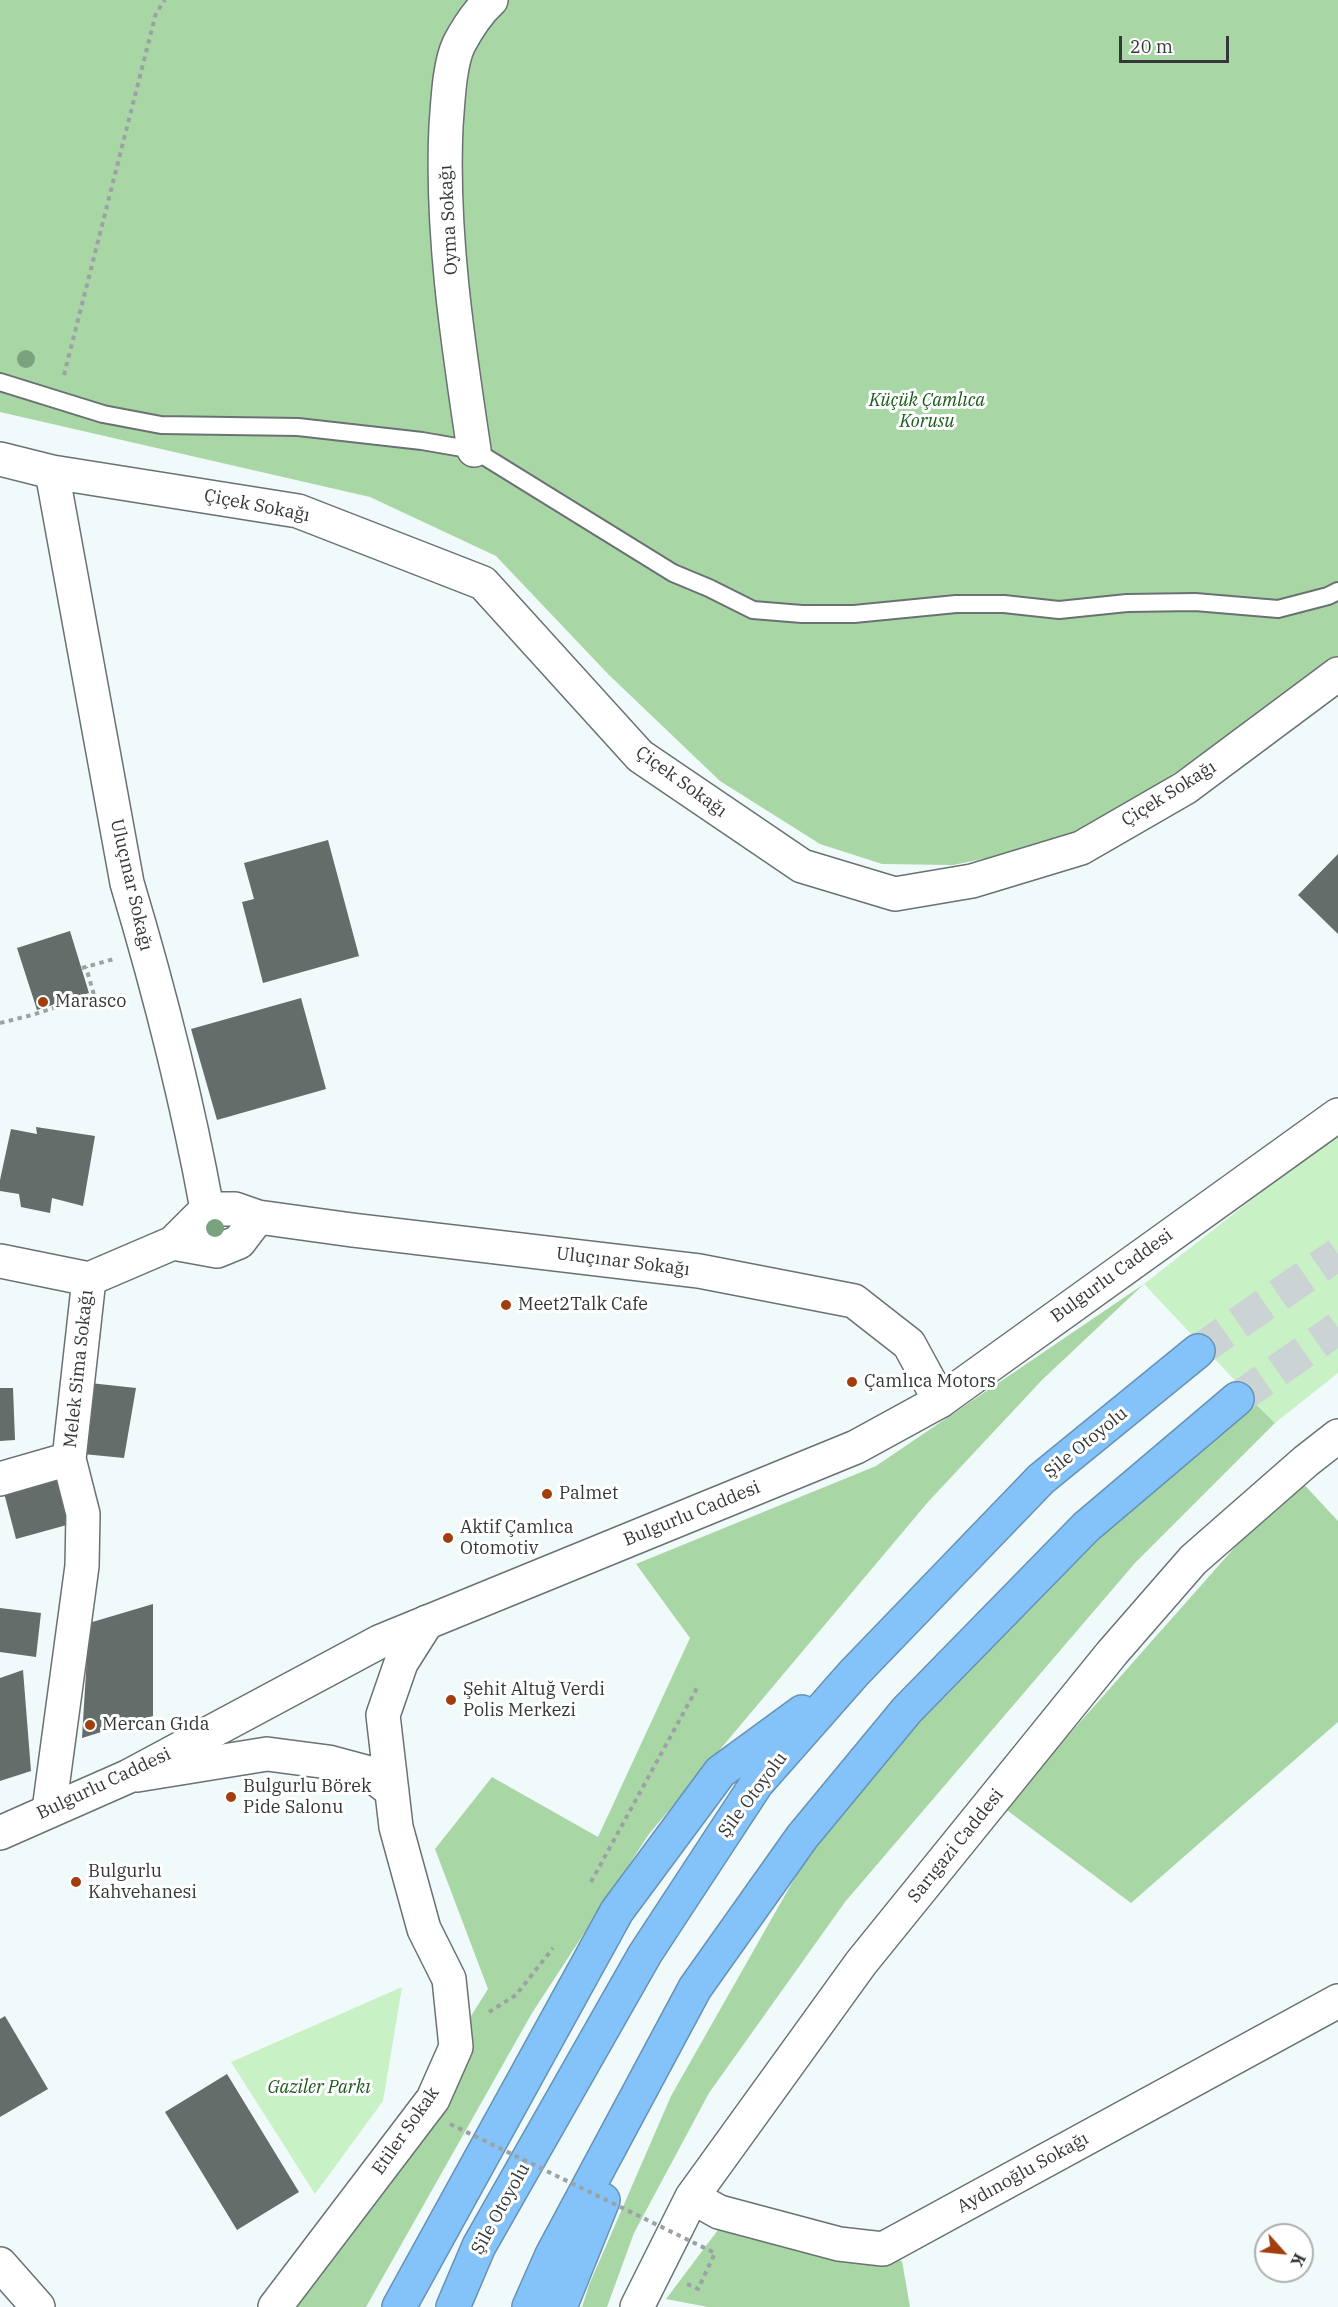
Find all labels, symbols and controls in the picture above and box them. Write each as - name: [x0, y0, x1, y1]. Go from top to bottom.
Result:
- scale bar: [1122, 24, 1232, 62]
- text: 20 m: [1130, 35, 1173, 58]
- street label: Oyma Sokağı: [435, 164, 463, 276]
- park label: Küçük Çamlıca Korusu: [869, 390, 985, 432]
- street label: Çiçek Sokağı: [202, 485, 312, 527]
- street label: Çiçek Sokağı: [631, 742, 731, 822]
- street label: Çiçek Sokağı: [1118, 756, 1220, 832]
- street label: Uluçınar Sokağı: [105, 817, 157, 953]
- place label: Marasco: [55, 991, 126, 1013]
- marker: Marasco: [36, 995, 50, 1009]
- street label: Bulgurlu Caddesi: [1047, 1225, 1177, 1327]
- street label: Uluçınar Sokağı: [555, 1243, 691, 1281]
- street label: Melek Sima Sokağı: [60, 1289, 98, 1449]
- place label: Meet2Talk Cafe: [518, 1294, 648, 1316]
- marker: Meet2Talk Cafe: [499, 1298, 513, 1312]
- place label: Çamlıca Motors: [864, 1371, 996, 1393]
- marker: Çamlıca Motors: [845, 1375, 859, 1389]
- street label: Şile Otoyolu: [1040, 1403, 1132, 1483]
- street label: Bulgurlu Caddesi: [621, 1477, 763, 1551]
- place label: Palmet: [559, 1483, 618, 1505]
- marker: Palmet: [540, 1487, 554, 1501]
- place label: Aktif Çamlıca Otomotiv: [460, 1517, 573, 1559]
- marker: Aktif Çamlıca Otomotiv: [441, 1531, 455, 1545]
- place label: Şehit Altuğ Verdi Polis Merkezi: [463, 1679, 605, 1722]
- marker: Şehit Altuğ Verdi Polis Merkezi: [444, 1693, 458, 1707]
- place label: Mercan Gıda: [102, 1714, 209, 1736]
- marker: Mercan Gıda: [83, 1718, 97, 1732]
- street label: Bulgurlu Caddesi: [34, 1743, 174, 1825]
- street label: Şile Otoyolu: [714, 1748, 792, 1842]
- place label: Bulgurlu Börek Pide Salonu: [243, 1776, 371, 1818]
- street label: Sarıgazi Caddesi: [904, 1785, 1008, 1907]
- marker: Bulgurlu Börek Pide Salonu: [224, 1790, 238, 1804]
- place label: Bulgurlu Kahvehanesi: [88, 1861, 197, 1904]
- marker: Bulgurlu Kahvehanesi: [69, 1875, 83, 1889]
- park label: Gaziler Parkı: [267, 2077, 371, 2099]
- street label: Etiler Sokak: [368, 2083, 444, 2179]
- street label: Aydınoğlu Sokağı: [954, 2128, 1092, 2218]
- street label: Şile Otoyolu: [467, 2160, 535, 2258]
- north arrow: [1254, 2223, 1314, 2283]
- text: K: [1287, 2250, 1310, 2270]

